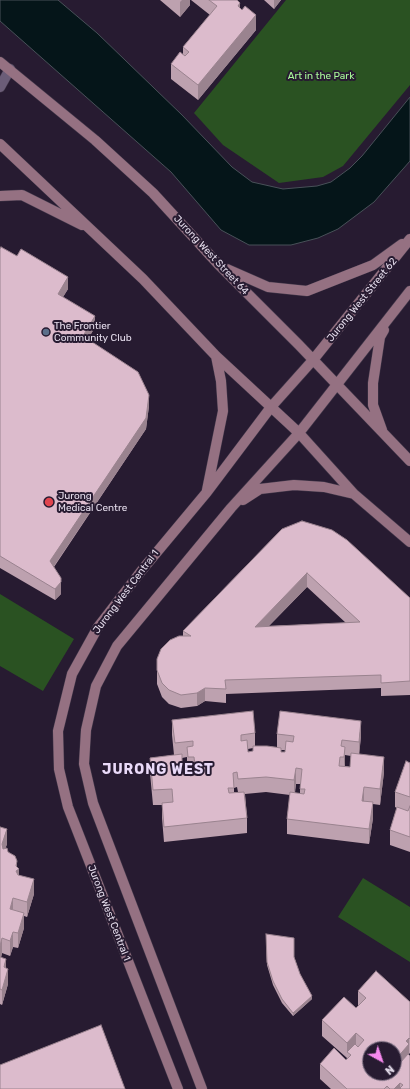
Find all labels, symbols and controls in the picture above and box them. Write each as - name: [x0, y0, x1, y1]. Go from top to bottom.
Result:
- park label: Art in the Park: [288, 70, 354, 82]
- street label: Jurong West Street 64: [171, 213, 251, 297]
- street label: Jurong West Street 62: [325, 256, 399, 344]
- place label: The Frontier Community Club: [54, 320, 132, 344]
- marker: The Frontier Community Club: [41, 327, 51, 337]
- place label: Jurong Medical Centre: [58, 490, 127, 514]
- marker: Jurong Medical Centre: [43, 496, 55, 508]
- street label: Jurong West Central 1: [91, 548, 161, 636]
- district label: JURONG WEST: [102, 762, 214, 778]
- street label: Jurong West Central 1: [85, 863, 133, 963]
- north arrow: [362, 1041, 402, 1081]
- text: N: [382, 1062, 397, 1077]

